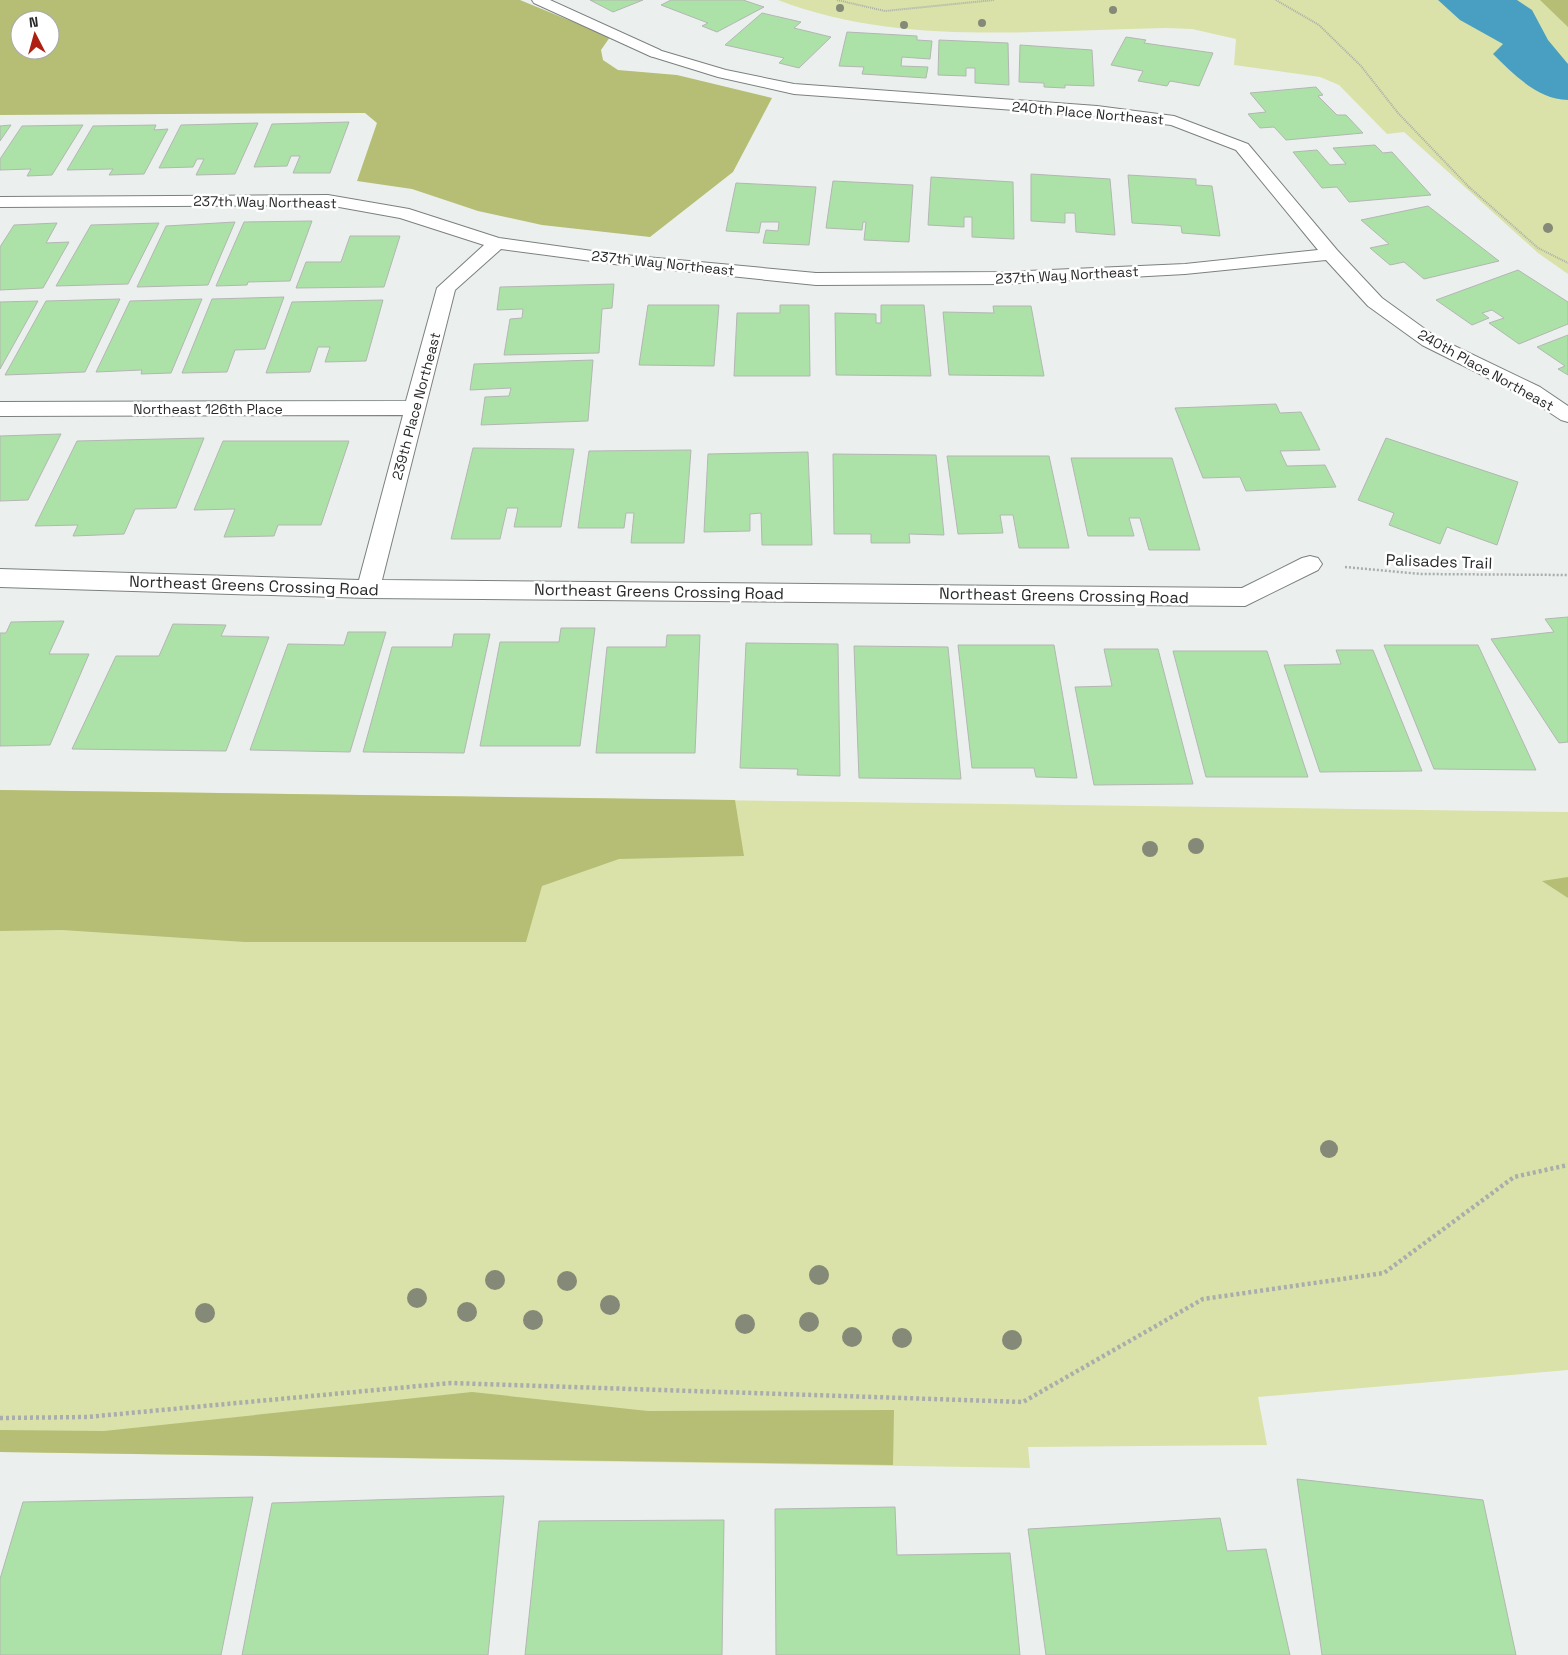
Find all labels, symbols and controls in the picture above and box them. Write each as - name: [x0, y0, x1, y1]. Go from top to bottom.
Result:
- north arrow: [10, 10, 60, 60]
- text: N: [28, 13, 39, 32]
- street label: 240th Place Northeast: [1011, 97, 1165, 129]
- street label: 237th Way Northeast: [193, 192, 337, 212]
- street label: 237th Way Northeast: [591, 247, 735, 279]
- street label: 237th Way Northeast: [995, 262, 1139, 288]
- street label: 240th Place Northeast: [1415, 325, 1557, 415]
- street label: 239th Place Northeast: [388, 330, 444, 482]
- street label: Northeast 126th Place: [133, 400, 283, 418]
- street label: Palisades Trail: [1385, 549, 1493, 574]
- street label: Northeast Greens Crossing Road: [129, 571, 379, 600]
- street label: Northeast Greens Crossing Road: [534, 579, 784, 604]
- street label: Northeast Greens Crossing Road: [939, 583, 1189, 608]

